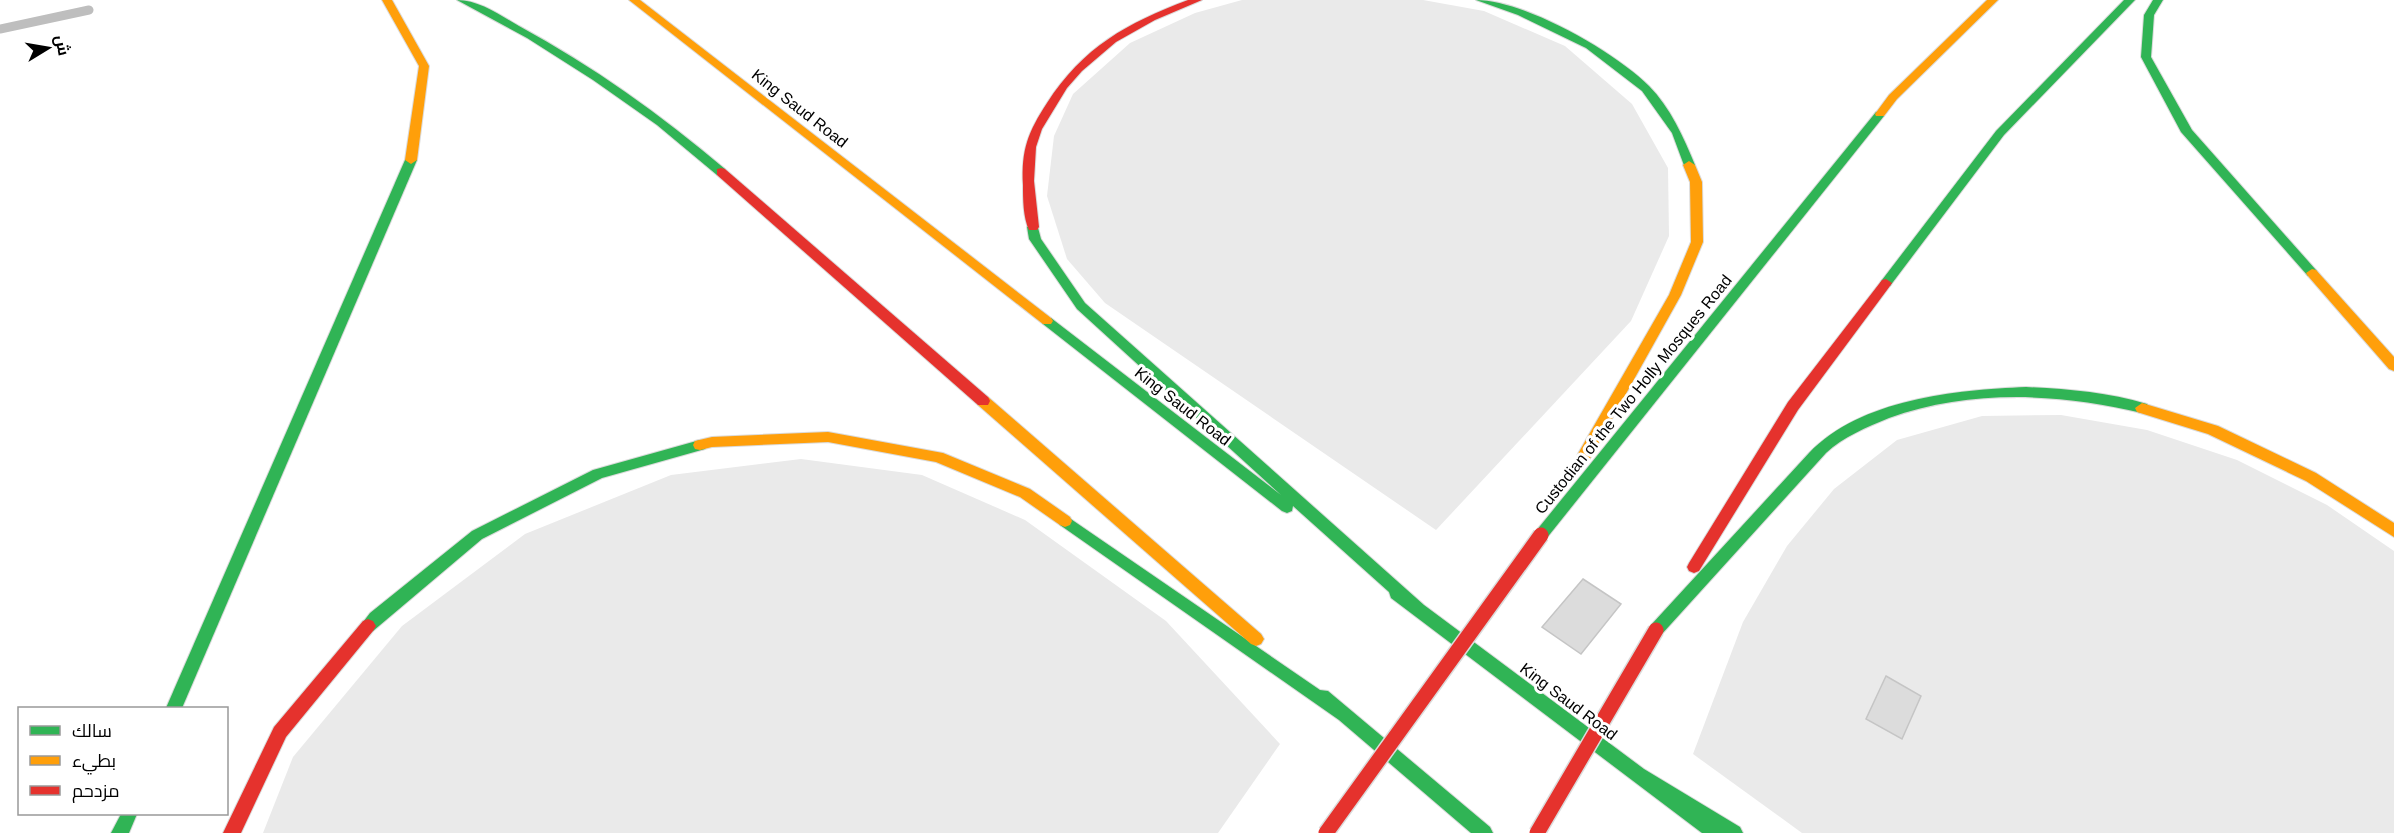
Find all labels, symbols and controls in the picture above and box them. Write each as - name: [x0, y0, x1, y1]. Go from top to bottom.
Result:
- north arrow: [18, 18, 78, 78]
- text: ش: [51, 34, 73, 57]
- street label: King Saud Road: [749, 66, 851, 151]
- street label: Custodian of the Two Holly Mosques Road: [1532, 272, 1735, 517]
- street label: King Saud Road: [1132, 364, 1234, 449]
- street label: King Saud Road: [1517, 660, 1620, 743]
- legend: [18, 707, 228, 815]
- text: سالك: [72, 721, 112, 741]
- text: بطيء: [72, 751, 116, 775]
- text: مزدحم: [72, 781, 120, 803]

